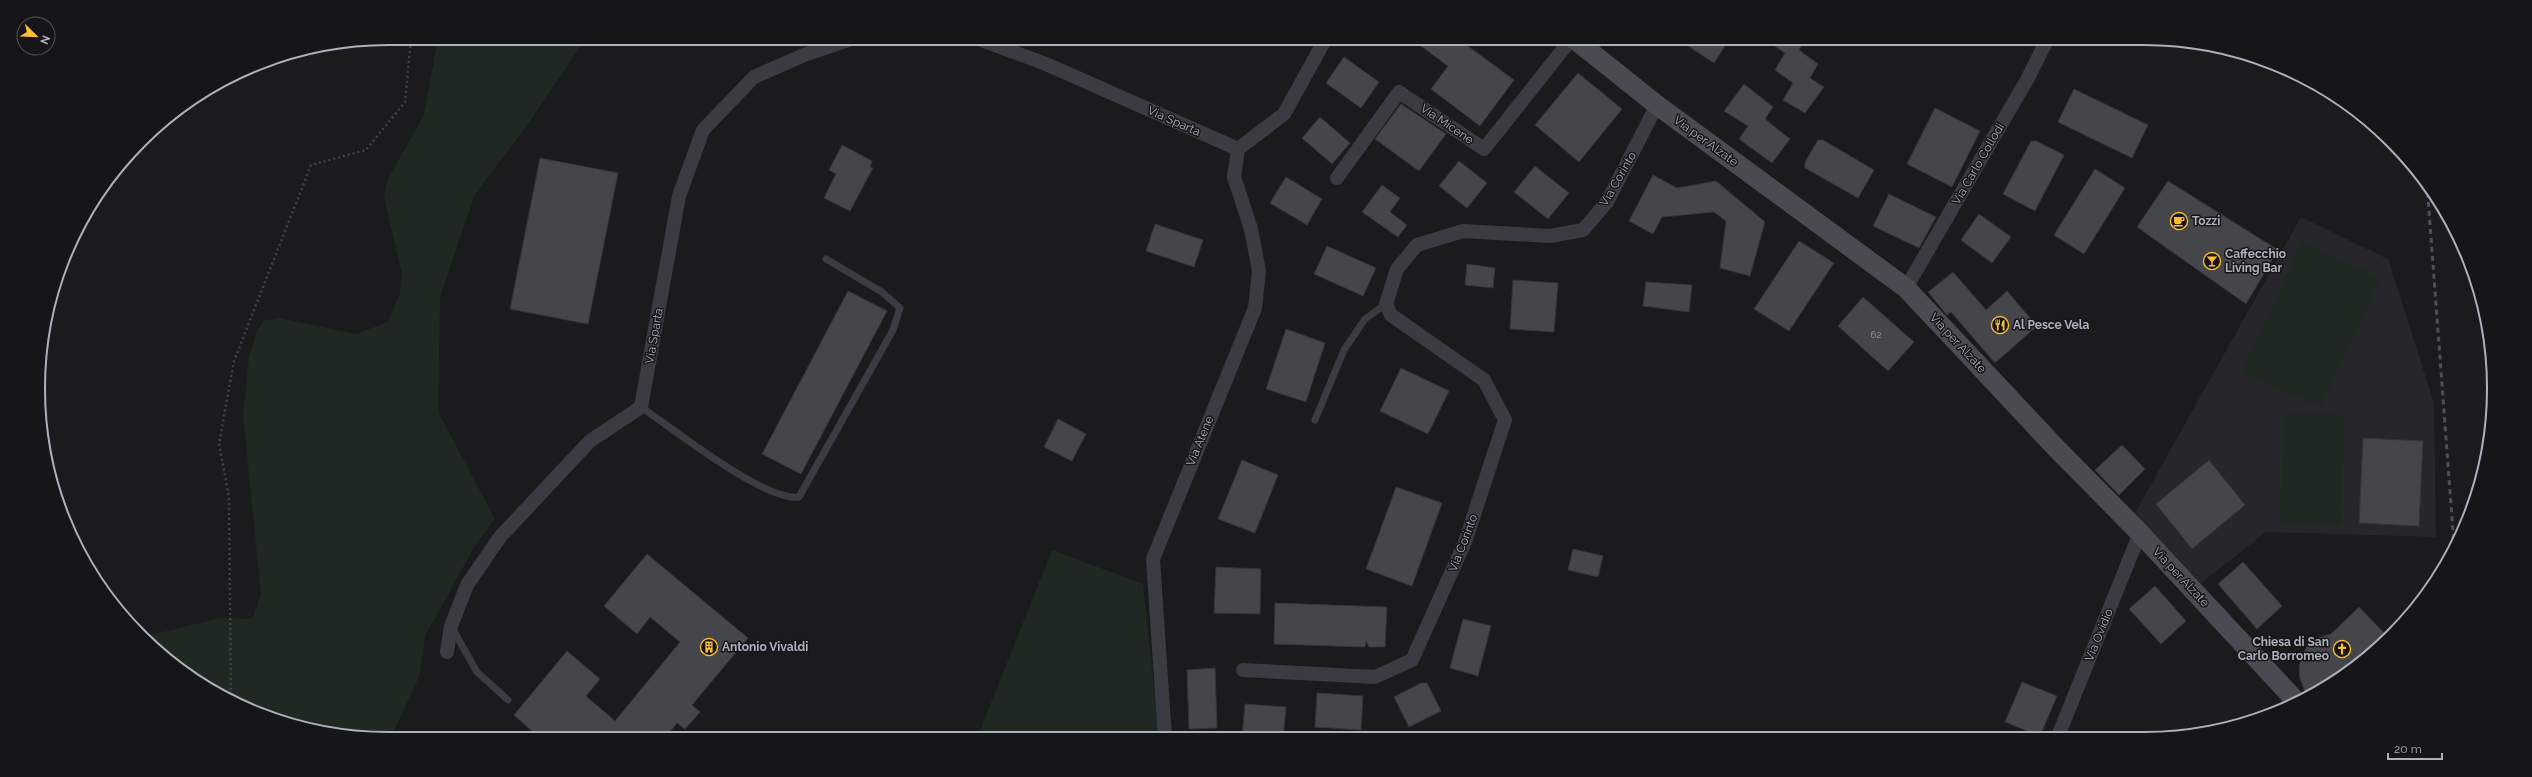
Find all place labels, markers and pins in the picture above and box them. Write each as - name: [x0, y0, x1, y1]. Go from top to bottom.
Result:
- cafe icon: Tozzi: [2169, 211, 2189, 231]
- place label: Tozzi: [2192, 214, 2220, 228]
- place label: Caffecchio Living Bar: [2225, 247, 2286, 275]
- bar icon: Caffecchio Living Bar: [2202, 251, 2222, 271]
- restaurant icon: Al Pesce Vela: [1990, 315, 2010, 335]
- place label: Al Pesce Vela: [2013, 318, 2090, 332]
- place label: Chiesa di San Carlo Borromeo: [2238, 635, 2329, 663]
- building icon: Antonio Vivaldi: [699, 637, 719, 657]
- church icon: Chiesa di San Carlo Borromeo: [2332, 639, 2352, 659]
- place label: Antonio Vivaldi: [722, 640, 808, 654]

